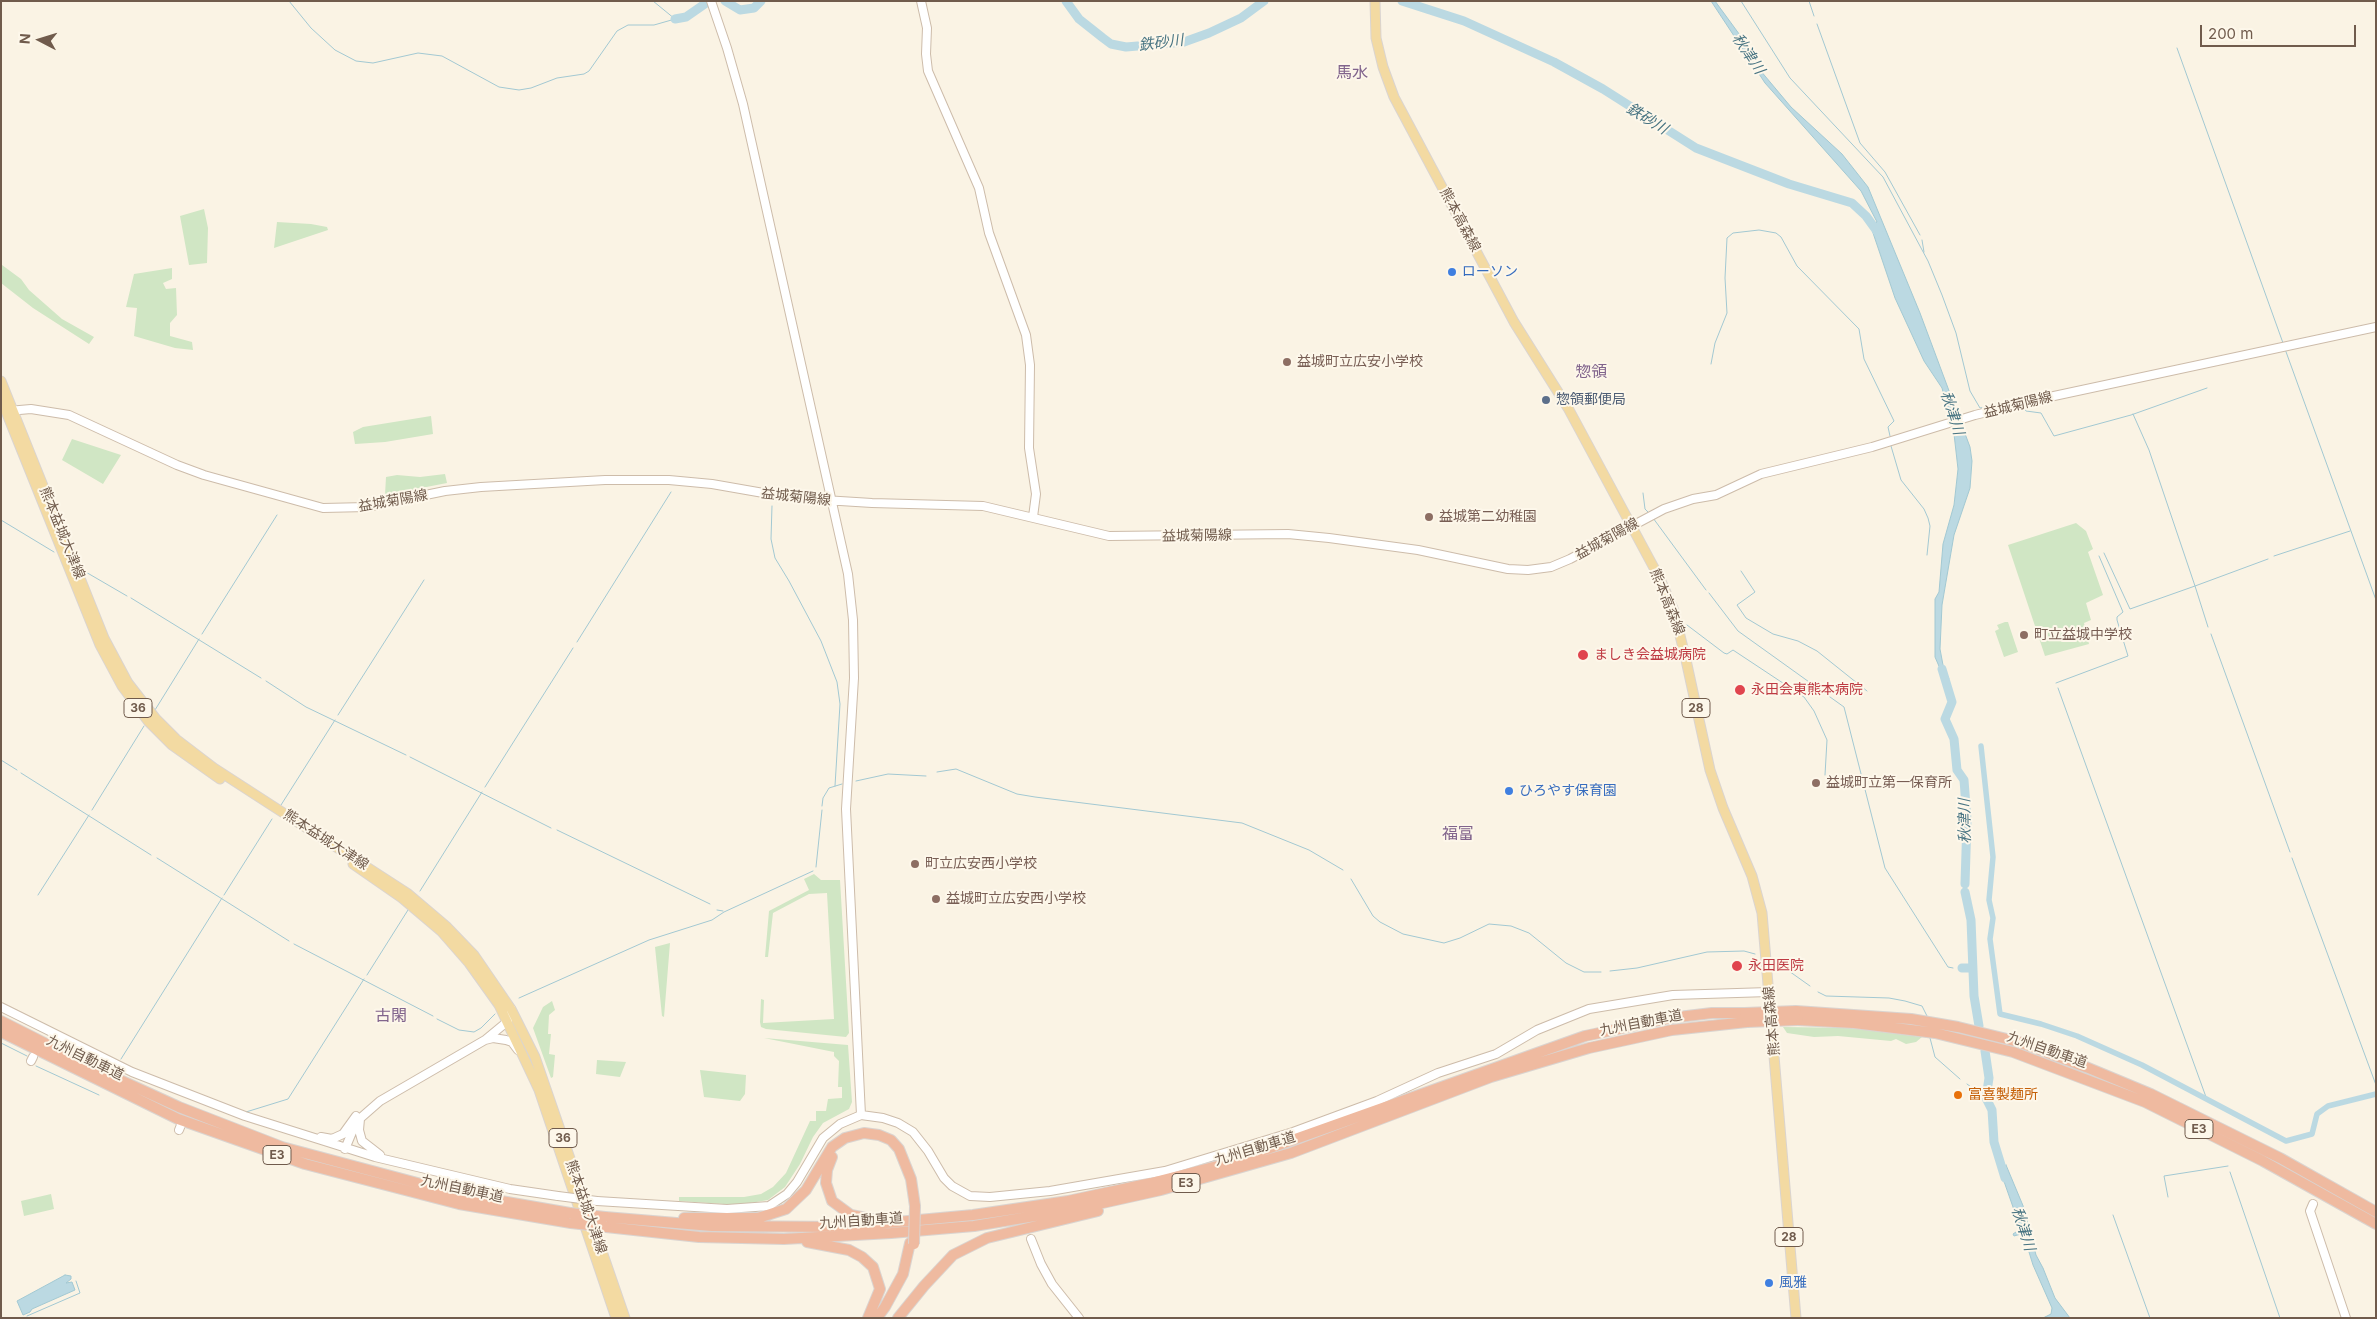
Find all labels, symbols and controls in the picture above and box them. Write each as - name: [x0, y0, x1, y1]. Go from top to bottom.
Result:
- north arrow: [15, 15, 65, 65]
- scale bar: [2202, 15, 2358, 47]
- text: 200 m: [2208, 24, 2253, 43]
- water label: 秋津川: [1728, 30, 1768, 78]
- water label: 鉄砂川: [1138, 31, 1184, 55]
- text: N: [16, 33, 33, 45]
- district label: 馬水: [1336, 63, 1368, 83]
- water label: 鉄砂川: [1623, 100, 1671, 138]
- street label: 熊本高森線: [1436, 185, 1484, 255]
- place label: ローソン: [1462, 264, 1518, 280]
- marker: ローソン: [1446, 266, 1458, 278]
- place label: 益城町立広安小学校: [1297, 354, 1423, 370]
- marker: 益城町立広安小学校: [1281, 356, 1293, 368]
- district label: 惣領: [1575, 362, 1607, 382]
- street label: 益城菊陽線: [1982, 388, 2054, 422]
- water label: 秋津川: [1936, 389, 1968, 437]
- place label: 惣領郵便局: [1556, 392, 1626, 408]
- marker: 惣領郵便局: [1540, 394, 1552, 406]
- street label: 熊本益城大津線: [36, 484, 88, 582]
- street label: 益城菊陽線: [760, 485, 832, 509]
- street label: 益城菊陽線: [357, 487, 429, 515]
- place label: 益城第二幼稚園: [1439, 509, 1537, 525]
- marker: 益城第二幼稚園: [1423, 511, 1435, 523]
- street label: 益城菊陽線: [1572, 515, 1642, 563]
- street label: 益城菊陽線: [1162, 527, 1232, 545]
- street label: 熊本高森線: [1646, 566, 1688, 638]
- place label: 町立益城中学校: [2034, 627, 2132, 643]
- marker: 町立益城中学校: [2018, 629, 2030, 641]
- place label: ましき会益城病院: [1594, 647, 1706, 663]
- marker: ましき会益城病院: [1576, 648, 1590, 662]
- place label: 永田会東熊本病院: [1751, 682, 1863, 698]
- marker: 永田会東熊本病院: [1733, 683, 1747, 697]
- road number: 36: [124, 698, 152, 718]
- road number: 28: [1682, 698, 1710, 718]
- place label: 益城町立第一保育所: [1826, 775, 1952, 791]
- marker: 益城町立第一保育所: [1810, 777, 1822, 789]
- place label: ひろやす保育園: [1519, 783, 1617, 799]
- marker: ひろやす保育園: [1503, 785, 1515, 797]
- water label: 秋津川: [1956, 798, 1974, 844]
- street label: 熊本益城大津線: [280, 806, 372, 874]
- district label: 福富: [1442, 824, 1474, 844]
- place label: 町立広安西小学校: [925, 856, 1037, 872]
- marker: 町立広安西小学校: [909, 858, 921, 870]
- place label: 益城町立広安西小学校: [946, 891, 1086, 907]
- marker: 益城町立広安西小学校: [930, 893, 942, 905]
- place label: 永田医院: [1748, 958, 1804, 974]
- marker: 永田医院: [1730, 959, 1744, 973]
- street label: 熊本高森線: [1761, 985, 1783, 1057]
- district label: 古閑: [375, 1006, 407, 1026]
- street label: 九州自動車道: [1598, 1007, 1684, 1039]
- street label: 九州自動車道: [2005, 1028, 2089, 1072]
- street label: 九州自動車道: [44, 1032, 126, 1084]
- place label: 富喜製麺所: [1968, 1087, 2038, 1103]
- marker: 富喜製麺所: [1952, 1089, 1964, 1101]
- road number: E3: [2185, 1120, 2213, 1138]
- road number: 36: [549, 1128, 577, 1148]
- street label: 九州自動車道: [1212, 1129, 1298, 1169]
- road number: E3: [263, 1146, 291, 1164]
- street label: 熊本益城大津線: [562, 1158, 610, 1256]
- street label: 九州自動車道: [419, 1172, 505, 1206]
- road number: E3: [1172, 1174, 1200, 1192]
- water label: 秋津川: [2007, 1205, 2039, 1253]
- street label: 九州自動車道: [819, 1210, 903, 1232]
- road number: 28: [1775, 1228, 1803, 1246]
- place label: 風雅: [1779, 1275, 1807, 1291]
- marker: 風雅: [1763, 1277, 1775, 1289]

